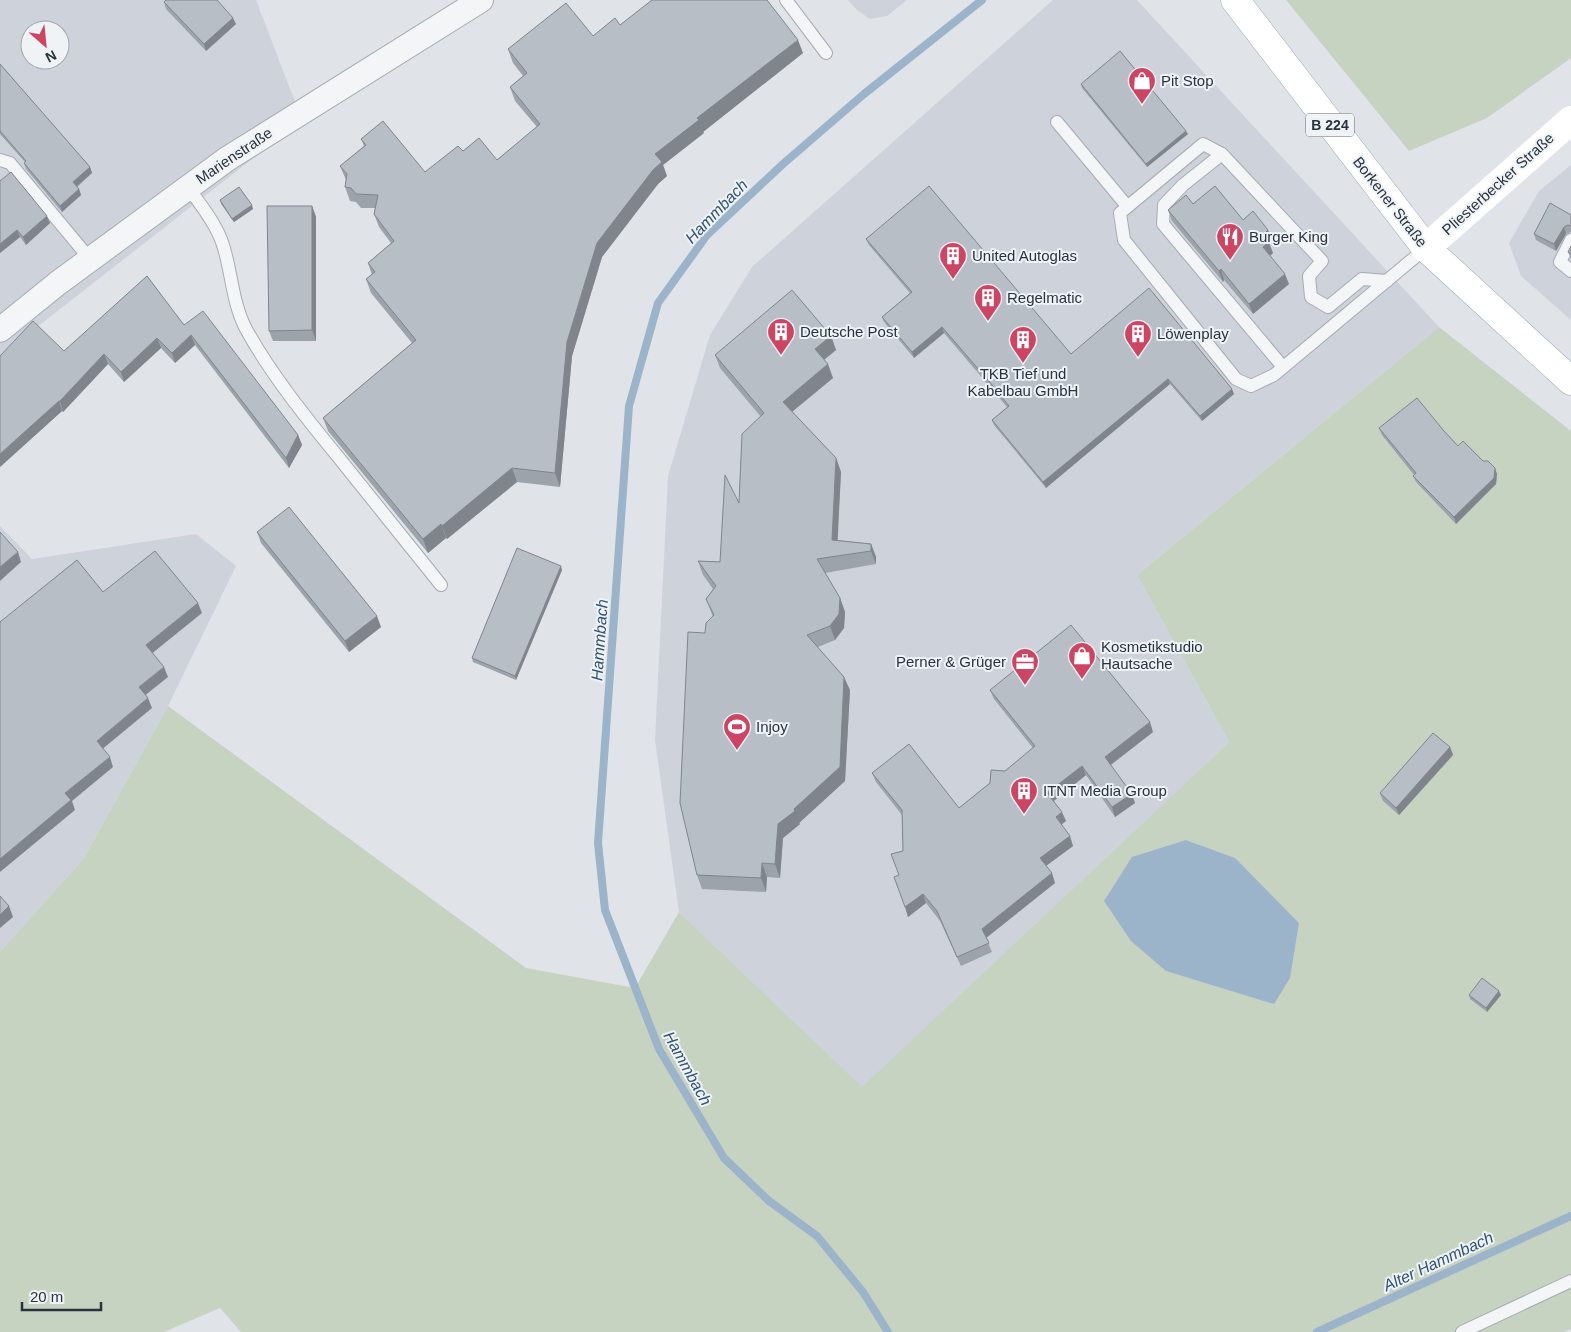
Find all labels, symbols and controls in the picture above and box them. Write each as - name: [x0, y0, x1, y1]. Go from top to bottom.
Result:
- north arrow: [20, 20, 70, 70]
- text: N: [43, 47, 59, 66]
- shop icon: Pit Stop: [1127, 66, 1157, 105]
- place label: Pit Stop: [1161, 72, 1214, 89]
- road number: B 224: [1306, 114, 1354, 136]
- street label: Marienstraße: [192, 124, 275, 187]
- street label: Pliesterbecker Straße: [1438, 129, 1557, 238]
- street label: Borkener Straße: [1350, 153, 1431, 250]
- water label: Hammbach: [682, 176, 751, 247]
- restaurant icon: Burger King: [1215, 222, 1245, 261]
- place label: Burger King: [1249, 228, 1328, 245]
- building icon: United Autoglas: [938, 241, 968, 280]
- place label: United Autoglas: [972, 247, 1077, 264]
- building icon: Regelmatic: [973, 283, 1003, 322]
- place label: Regelmatic: [1007, 289, 1083, 306]
- building icon: Deutsche Post: [766, 317, 796, 356]
- building icon: Löwenplay: [1123, 319, 1153, 358]
- place label: Deutsche Post: [800, 323, 898, 340]
- building icon: TKB Tief und Kabelbau GmbH: [1008, 325, 1038, 364]
- place label: Löwenplay: [1157, 325, 1229, 342]
- place label: TKB Tief und Kabelbau GmbH: [968, 365, 1078, 399]
- water label: Hammbach: [588, 599, 611, 681]
- place label: Kosmetikstudio Hautsache: [1101, 638, 1203, 672]
- shop icon: Kosmetikstudio Hautsache: [1067, 641, 1097, 680]
- office icon: Perner & Grüger: [1010, 647, 1040, 686]
- place label: Perner & Grüger: [896, 653, 1006, 670]
- sports icon: Injoy: [722, 712, 752, 751]
- place label: Injoy: [756, 718, 788, 735]
- building icon: ITNT Media Group: [1009, 776, 1039, 815]
- place label: ITNT Media Group: [1043, 782, 1167, 799]
- water label: Hammbach: [660, 1028, 715, 1108]
- water label: Alter Hammbach: [1380, 1229, 1496, 1295]
- scale bar: [22, 1280, 101, 1312]
- text: 20 m: [30, 1288, 63, 1305]

